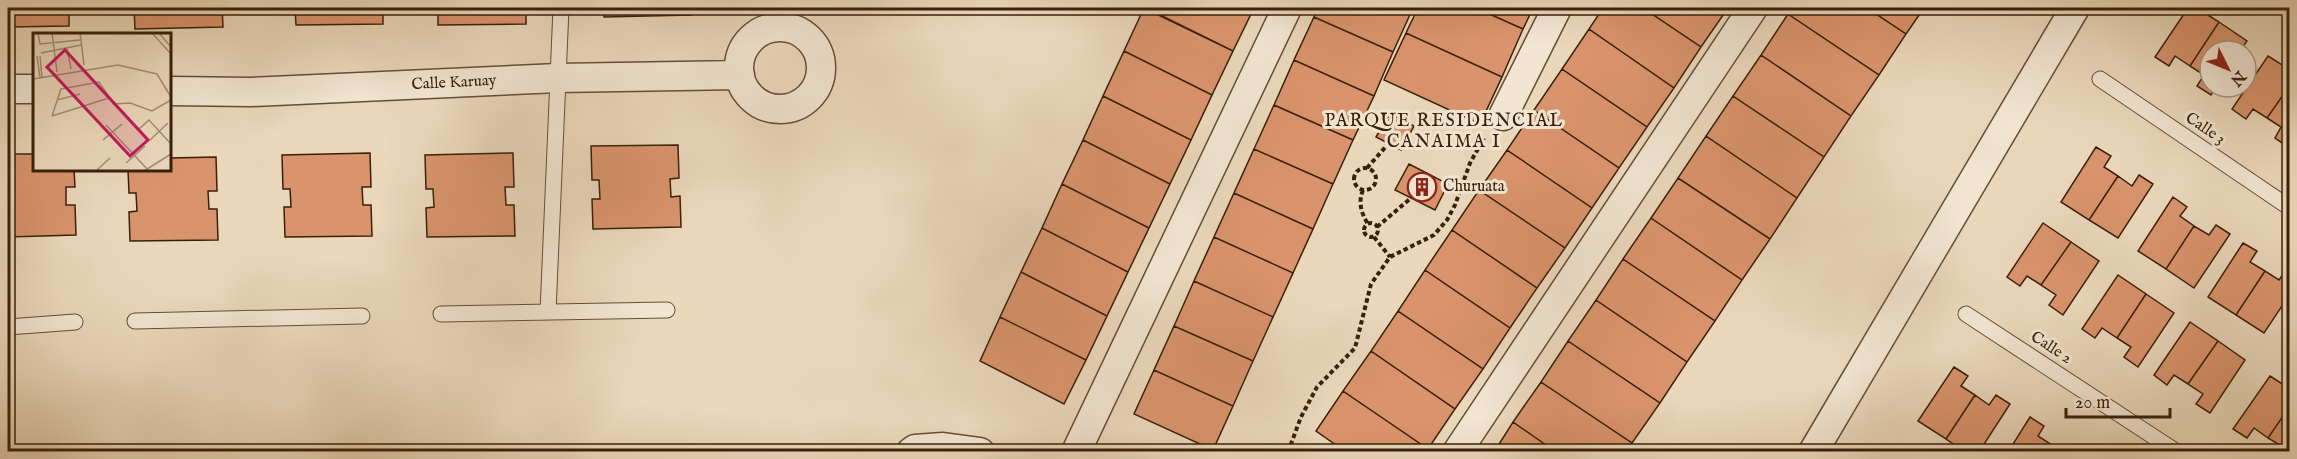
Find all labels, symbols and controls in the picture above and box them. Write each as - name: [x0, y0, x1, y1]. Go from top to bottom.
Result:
- inset map: [33, 33, 171, 171]
- north arrow: [2198, 39, 2258, 99]
- text: N: [2225, 65, 2250, 90]
- street label: Calle Karuay: [411, 71, 497, 95]
- street label: Calle 3: [2181, 108, 2229, 150]
- district label: PARQUE RESIDENCIAL CANAIMA I: [1324, 110, 1564, 154]
- building icon: Churuata: [1406, 171, 1438, 203]
- place label: Churuata: [1443, 177, 1505, 197]
- street label: Calle 2: [2027, 327, 2075, 369]
- scale bar: [2066, 381, 2170, 419]
- text: 20 m: [2075, 392, 2110, 415]

